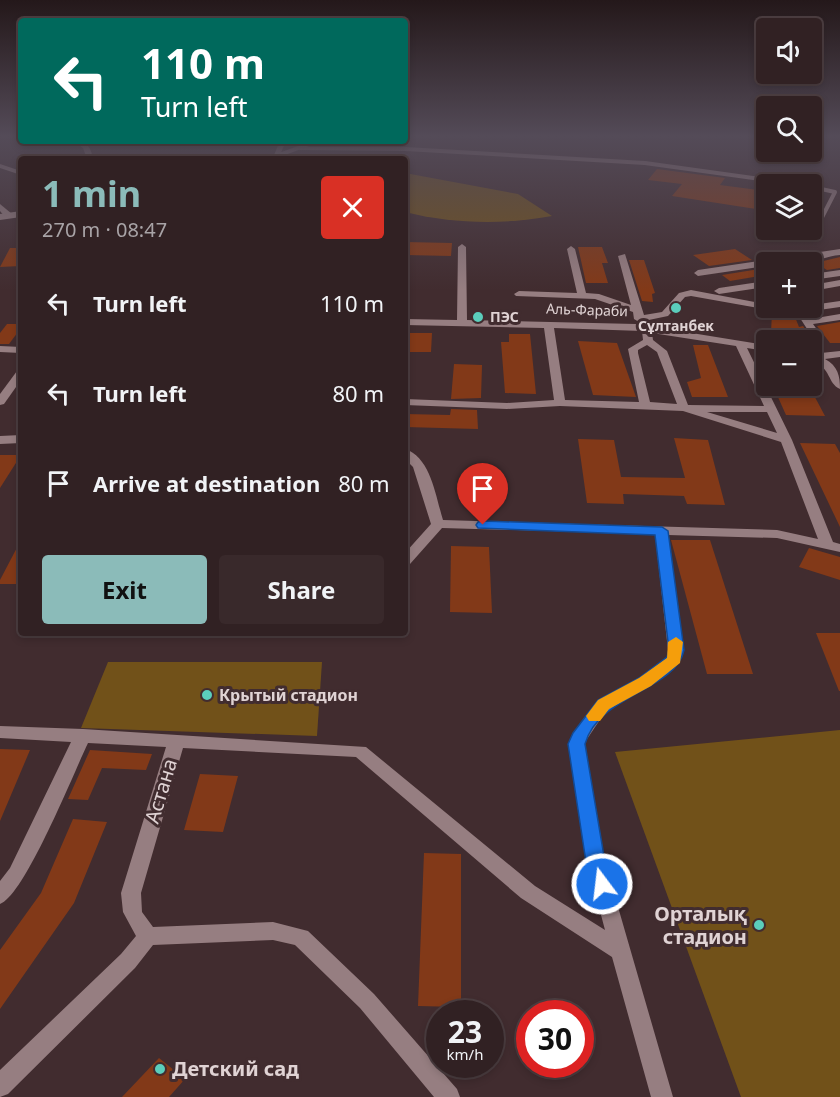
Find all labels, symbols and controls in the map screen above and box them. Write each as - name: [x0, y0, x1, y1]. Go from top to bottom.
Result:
- map controls: [756, 18, 822, 396]
- button: sound: [756, 18, 822, 84]
- text: 110 m: [141, 34, 265, 91]
- icon: left: [42, 42, 120, 120]
- text: Turn left: [141, 88, 247, 125]
- button: search: [756, 96, 822, 162]
- text: 1 min: [42, 169, 141, 218]
- button: layers: [756, 174, 822, 240]
- button: close: [321, 176, 384, 239]
- text: 270 m · 08:47: [42, 216, 167, 243]
- button: +: [756, 252, 822, 318]
- icon: left: [42, 287, 75, 320]
- text: Turn left: [93, 288, 187, 318]
- text: 110 m: [320, 288, 384, 318]
- street label: Аль-Фараби: [546, 299, 628, 320]
- marker: Сұлтанбек: [669, 301, 683, 315]
- place label: ПЭС: [490, 307, 519, 326]
- marker: ПЭС: [471, 310, 485, 324]
- place label: Сұлтанбек: [638, 316, 714, 335]
- button: −: [756, 330, 822, 396]
- icon: left: [42, 377, 75, 410]
- text: Turn left: [93, 378, 187, 408]
- text: 80 m: [333, 378, 384, 408]
- pin: [457, 463, 508, 525]
- icon: arrive: [42, 467, 75, 500]
- text: Arrive at destination: [93, 468, 320, 498]
- text: 80 m: [338, 468, 390, 498]
- icon: arrive: [466, 472, 499, 505]
- button: Exit: [42, 555, 207, 624]
- button: Share: [219, 555, 384, 624]
- place label: Крытый стадион: [219, 684, 358, 706]
- marker: Крытый стадион: [200, 688, 214, 702]
- street label: Астана: [138, 755, 183, 826]
- position arrow: [570, 852, 634, 916]
- place label: Орталық стадион: [654, 900, 747, 950]
- marker: Орталық стадион: [752, 918, 766, 932]
- speed limit sign: 30: [516, 1000, 594, 1078]
- text: 23: [448, 1011, 482, 1052]
- text: km/h: [447, 1044, 483, 1064]
- place label: Детский сад: [172, 1055, 299, 1082]
- marker: Детский сад: [153, 1062, 167, 1076]

